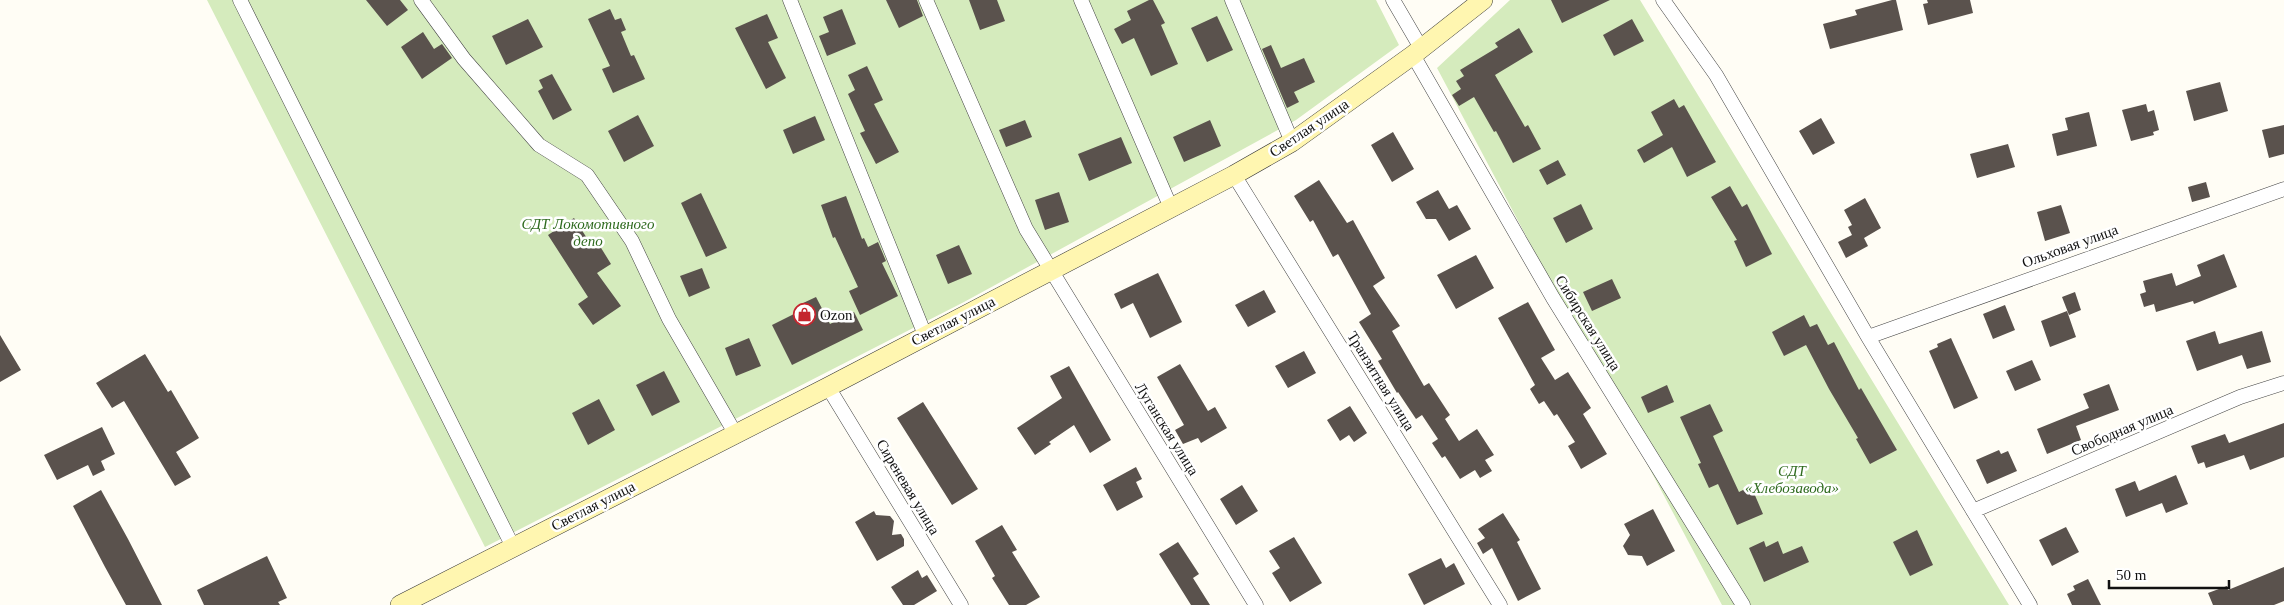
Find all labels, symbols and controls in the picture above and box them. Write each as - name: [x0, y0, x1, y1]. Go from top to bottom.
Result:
- street label: Светлая улица: [1267, 96, 1352, 160]
- park label: СДТ Локомотивного депо: [522, 216, 655, 249]
- street label: Ольховая улица: [2020, 221, 2120, 271]
- street label: Сибирская улица: [1552, 272, 1624, 374]
- street label: Светлая улица: [909, 293, 998, 349]
- shop icon: Ozon: [792, 303, 816, 327]
- place label: Ozon: [820, 307, 853, 323]
- street label: Транзитная улица: [1344, 329, 1418, 434]
- street label: Луганская улица: [1132, 380, 1202, 479]
- street label: Свободная улица: [2069, 401, 2176, 459]
- street label: Сиреневая улица: [873, 437, 943, 538]
- park label: СДТ «Хлебозавода»: [1745, 463, 1839, 496]
- street label: Светлая улица: [549, 478, 638, 534]
- scale bar: [2109, 558, 2229, 590]
- text: 50 m: [2116, 567, 2147, 583]

